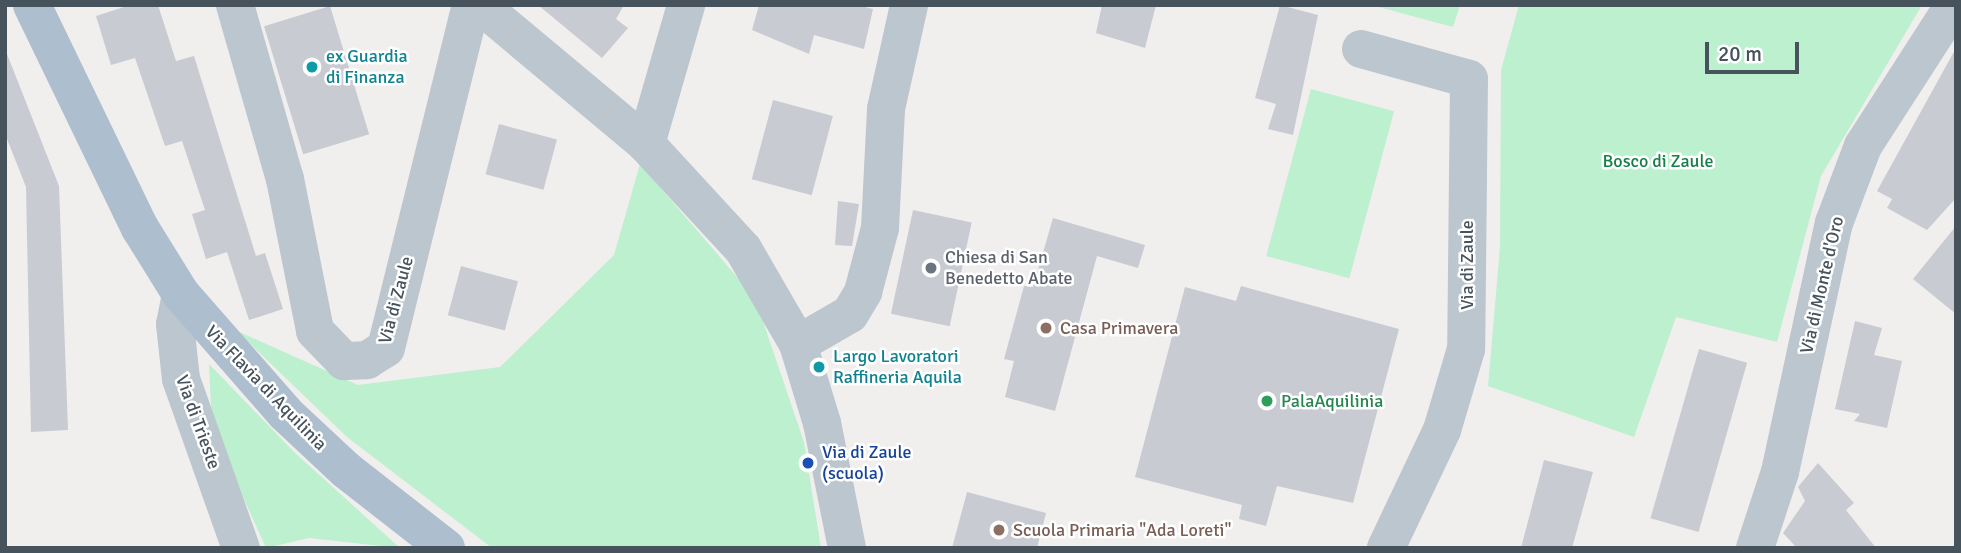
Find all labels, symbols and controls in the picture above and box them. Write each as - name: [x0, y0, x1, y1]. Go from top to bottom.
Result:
- scale bar: [1709, 28, 1804, 72]
- text: 20 m: [1718, 41, 1762, 67]
- place label: ex Guardia di Finanza: [326, 46, 408, 88]
- marker: ex Guardia di Finanza: [304, 59, 320, 75]
- park label: Bosco di Zaule: [1602, 150, 1714, 172]
- street label: Via di Monte d'Oro: [1796, 214, 1848, 356]
- street label: Via di Zaule: [1456, 220, 1478, 310]
- place label: Chiesa di San Benedetto Abate: [945, 247, 1073, 290]
- street label: Via di Zaule: [374, 254, 418, 346]
- marker: Chiesa di San Benedetto Abate: [923, 260, 939, 276]
- place label: Casa Primavera: [1060, 317, 1178, 339]
- marker: Casa Primavera: [1038, 320, 1054, 336]
- street label: Via Flavia di Aquilinia: [201, 321, 331, 455]
- place label: Largo Lavoratori Raffineria Aquila: [833, 346, 962, 388]
- marker: Largo Lavoratori Raffineria Aquila: [811, 359, 827, 375]
- street label: Via di Trieste: [171, 372, 225, 472]
- place label: PalaAquilinia: [1281, 390, 1383, 412]
- marker: PalaAquilinia: [1259, 393, 1275, 409]
- place label: Via di Zaule (scuola): [822, 442, 912, 484]
- marker: Via di Zaule (scuola): [800, 455, 816, 471]
- place label: Scuola Primaria "Ada Loreti": [1013, 519, 1231, 541]
- marker: Scuola Primaria "Ada Loreti": [991, 522, 1007, 538]

